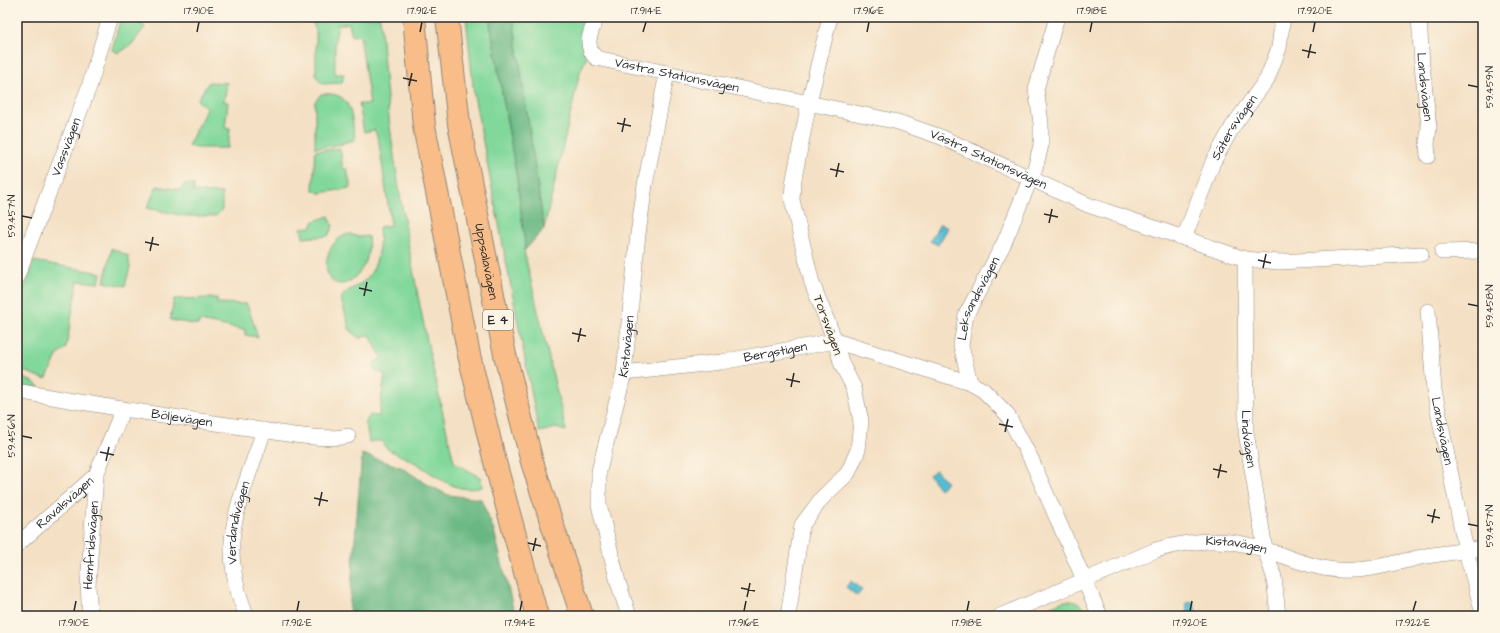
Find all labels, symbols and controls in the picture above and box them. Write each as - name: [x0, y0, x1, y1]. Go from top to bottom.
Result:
- text: 17.910°E: [184, 4, 214, 18]
- text: 17.912°E: [407, 4, 437, 18]
- text: 17.914°E: [631, 4, 661, 18]
- text: 17.916°E: [854, 4, 884, 18]
- text: 17.918°E: [1077, 4, 1107, 18]
- text: 17.920°E: [1298, 4, 1332, 18]
- street label: Landsvägen: [1412, 52, 1437, 123]
- street label: Västra Stationsvägen: [613, 53, 741, 97]
- text: 59.459°N: [1483, 66, 1497, 108]
- street label: Sätersvägen: [1207, 91, 1262, 163]
- street label: Vassvägen: [47, 115, 86, 179]
- street label: Västra Stationsvägen: [928, 125, 1050, 194]
- text: 59.457°N: [5, 195, 19, 237]
- street label: Uppsalavägen: [470, 222, 503, 302]
- street label: Leksandsvägen: [953, 253, 1004, 342]
- text: 59.458°N: [1483, 284, 1497, 328]
- street label: Torsvägen: [808, 292, 847, 358]
- road number: E 4: [483, 310, 513, 330]
- street label: Kistavägen: [614, 314, 639, 379]
- street label: Bergstigen: [742, 337, 809, 367]
- street label: Landsvägen: [1427, 395, 1458, 467]
- street label: Böljevägen: [150, 405, 214, 432]
- street label: Lindvägen: [1237, 410, 1261, 469]
- text: 59.456°N: [5, 415, 19, 457]
- street label: Ravalsvägen: [32, 472, 98, 533]
- street label: Verdandivägen: [223, 478, 255, 565]
- street label: Hemfridsvägen: [79, 500, 103, 590]
- text: 59.457°N: [1483, 505, 1497, 547]
- street label: Kistavägen: [1206, 532, 1270, 559]
- text: 17.910°E: [59, 616, 89, 630]
- text: 17.912°E: [282, 616, 312, 630]
- text: 17.914°E: [505, 616, 535, 630]
- text: 17.916°E: [729, 616, 759, 630]
- text: 17.918°E: [952, 616, 982, 630]
- text: 17.920°E: [1173, 616, 1207, 630]
- text: 17.922°E: [1396, 616, 1430, 630]

